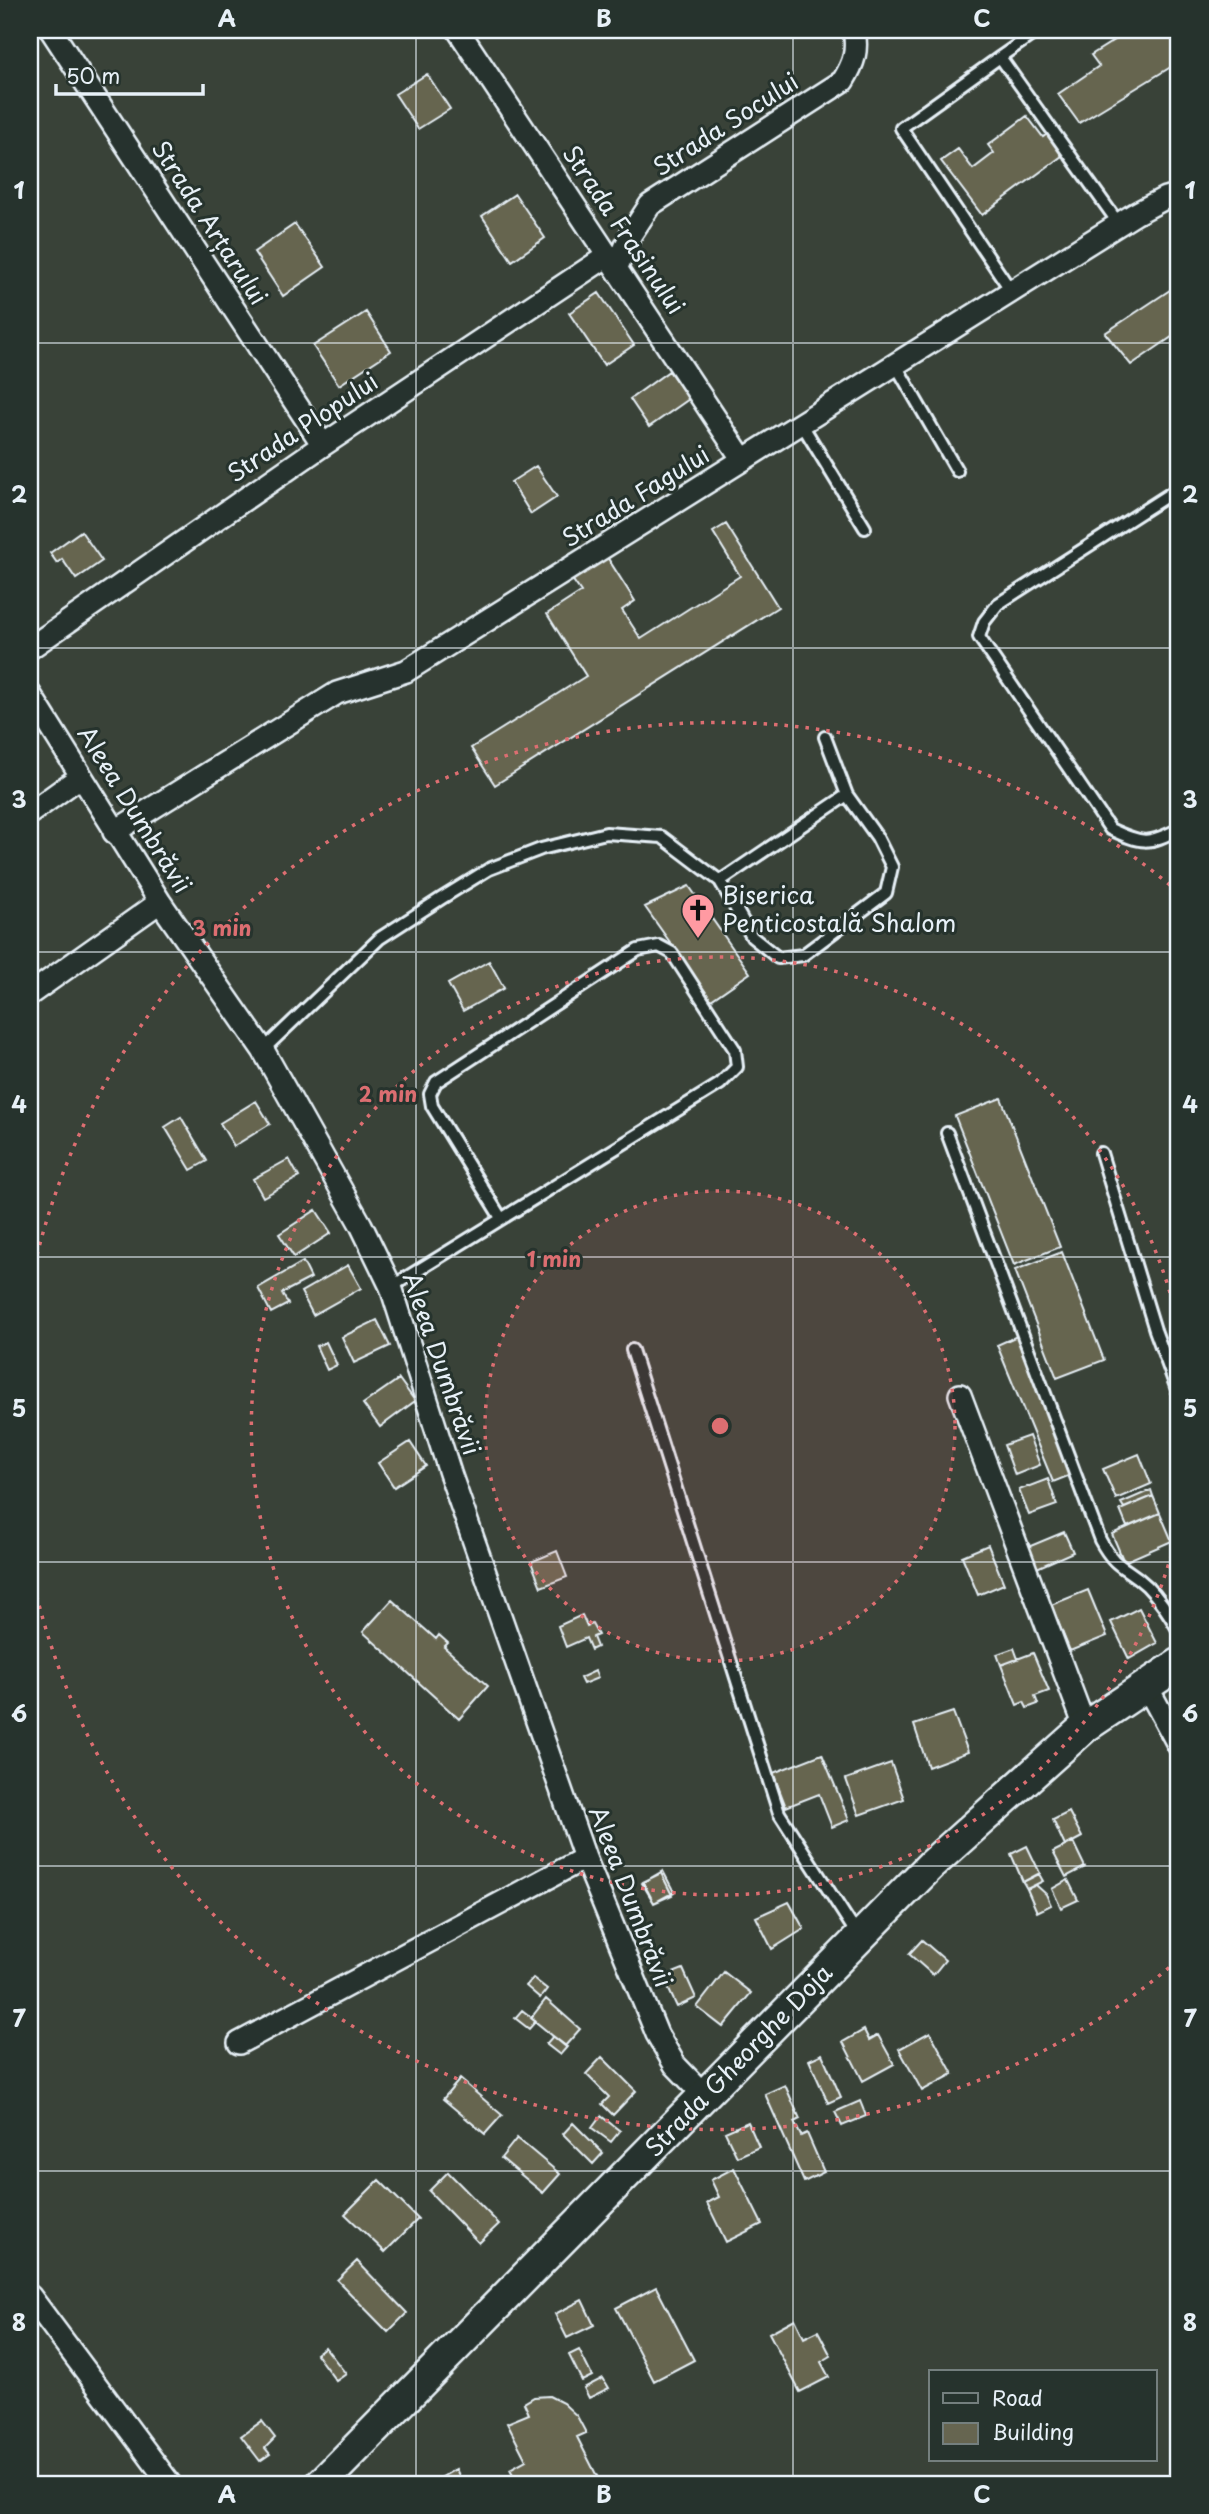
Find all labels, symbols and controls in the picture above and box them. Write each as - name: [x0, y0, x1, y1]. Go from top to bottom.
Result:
- text: A: [218, 0, 236, 35]
- text: B: [596, 0, 612, 35]
- text: C: [973, 0, 991, 35]
- scale bar: [56, 52, 203, 96]
- text: 50 m: [66, 59, 120, 91]
- street label: Strada Socului: [645, 63, 805, 184]
- street label: Strada Arțarului: [144, 132, 277, 311]
- street label: Strada Frasinului: [555, 137, 695, 321]
- text: 1: [14, 172, 25, 207]
- text: 1: [1185, 172, 1196, 207]
- street label: Strada Plopului: [219, 362, 384, 490]
- street label: Strada Fagului: [554, 436, 716, 555]
- text: 2: [11, 476, 27, 511]
- text: 2: [1182, 476, 1198, 511]
- street label: Aleea Dumbrăvii: [70, 718, 202, 900]
- text: 3: [11, 781, 27, 816]
- text: 3: [1182, 781, 1198, 816]
- place label: Biserica Penticostală Shalom: [722, 876, 956, 940]
- church icon: Biserica Penticostală Shalom: [679, 891, 717, 940]
- text: 3 min: [192, 911, 252, 943]
- text: 2 min: [359, 1077, 417, 1109]
- text: 4: [11, 1086, 27, 1121]
- text: 4: [1182, 1086, 1198, 1121]
- text: 1 min: [527, 1242, 581, 1274]
- street label: Aleea Dumbrăvii: [395, 1267, 491, 1460]
- text: 5: [12, 1390, 26, 1425]
- text: 5: [1183, 1390, 1197, 1425]
- centre of rings: [708, 1414, 732, 1438]
- text: 6: [11, 1695, 27, 1730]
- text: 6: [1182, 1695, 1198, 1730]
- street label: Aleea Dumbrăvii: [581, 1800, 683, 1992]
- street label: Strada Gheorghe Doja: [635, 1955, 840, 2164]
- text: 7: [12, 2000, 26, 2035]
- text: 7: [1183, 2000, 1197, 2035]
- text: 8: [12, 2304, 26, 2339]
- text: 8: [1183, 2304, 1197, 2339]
- legend: [929, 2370, 1156, 2462]
- text: Road: [992, 2381, 1043, 2413]
- text: Building: [992, 2415, 1074, 2447]
- text: A: [218, 2476, 236, 2511]
- text: B: [596, 2476, 612, 2511]
- text: C: [973, 2476, 991, 2511]

